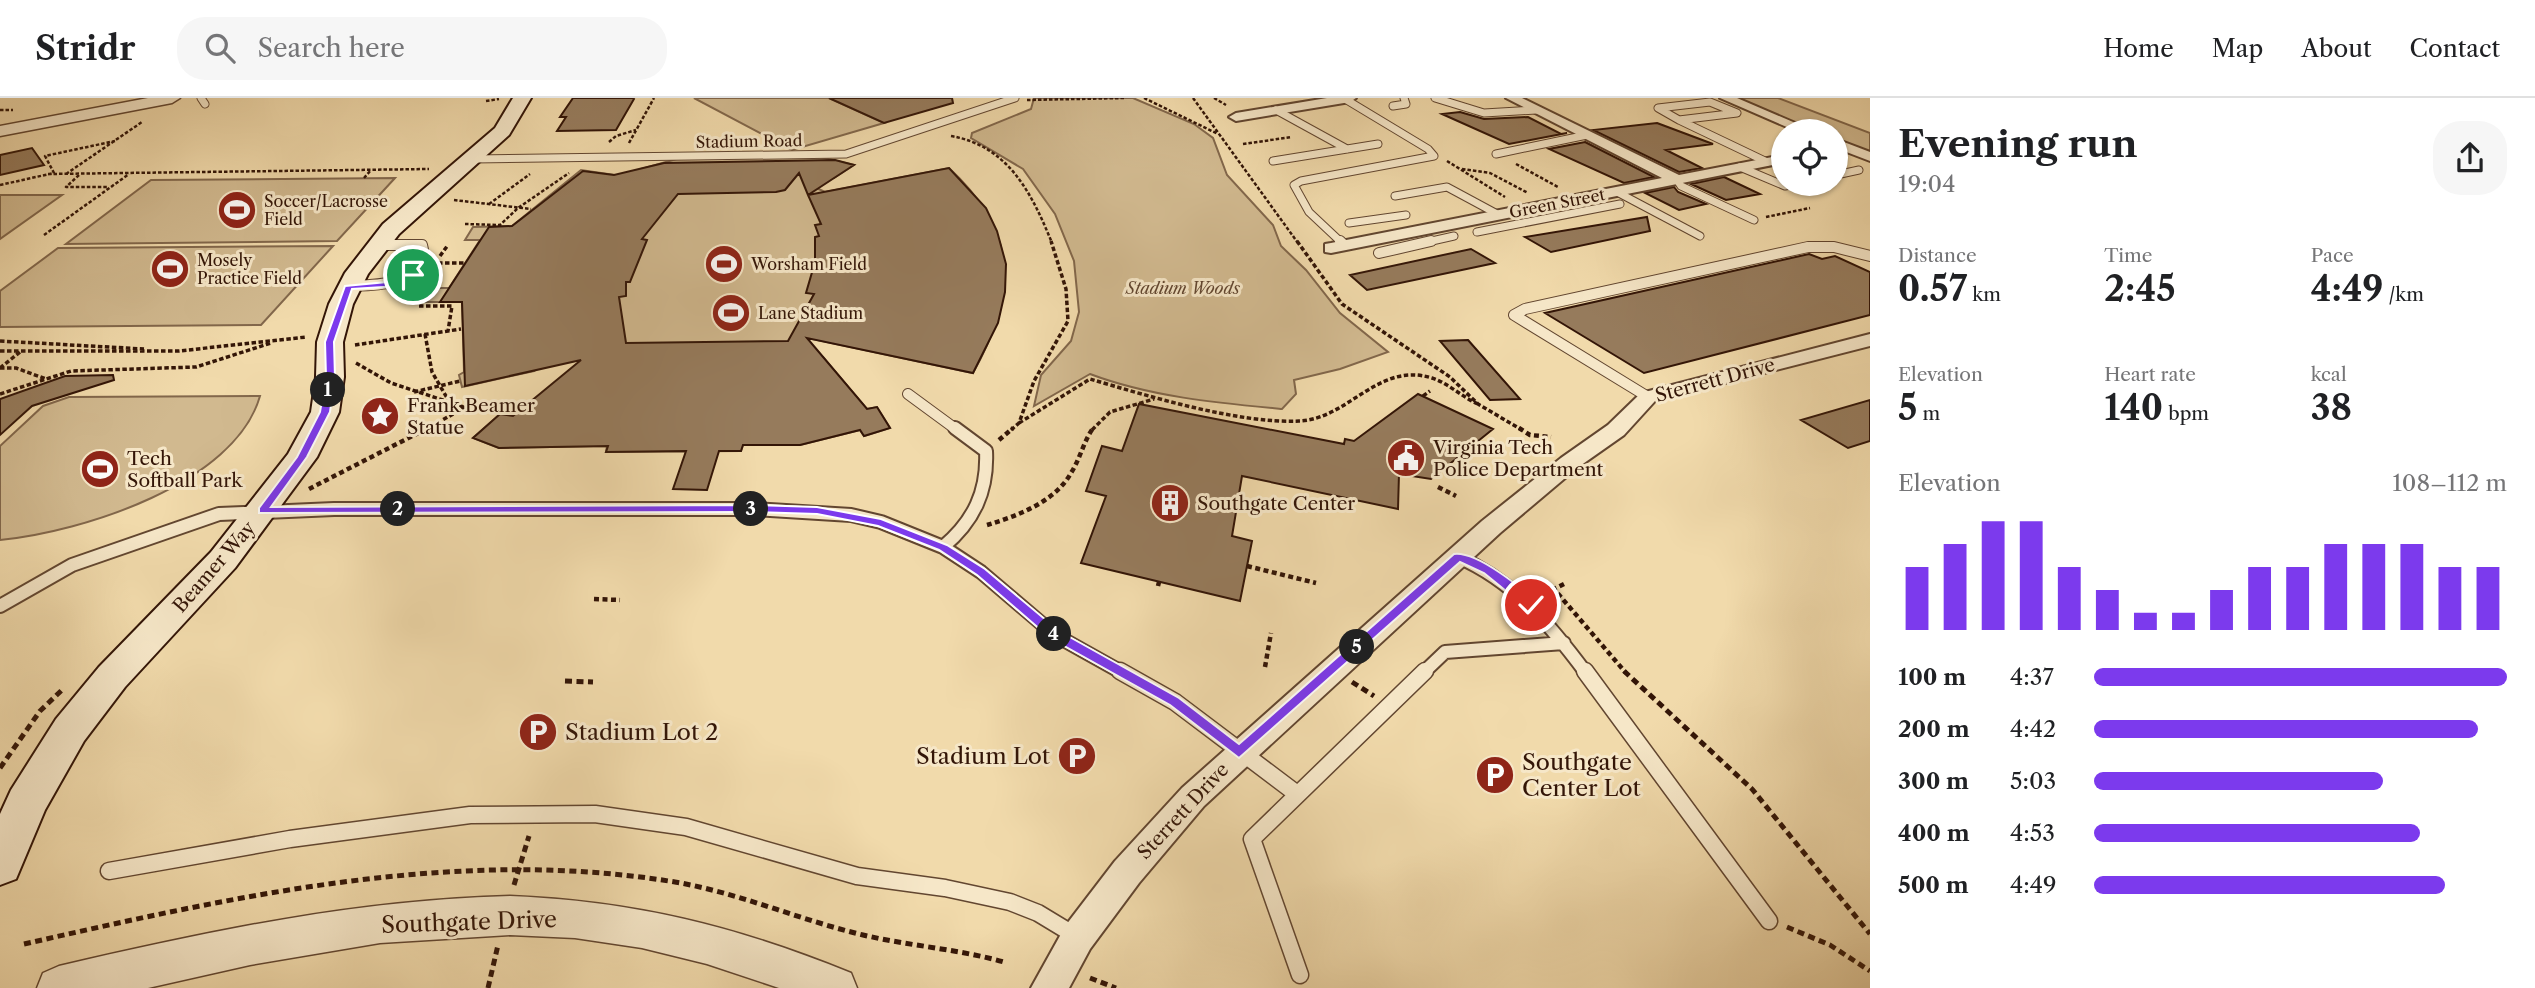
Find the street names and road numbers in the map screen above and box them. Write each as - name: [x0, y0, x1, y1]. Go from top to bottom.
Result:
- street label: Stadium Road: [695, 130, 803, 152]
- street label: Green Street: [1507, 184, 1607, 222]
- street label: Sterrett Drive: [1653, 353, 1777, 407]
- street label: Beamer Way: [168, 516, 260, 617]
- street label: Sterrett Drive: [1133, 758, 1233, 864]
- street label: Southgate Drive: [381, 905, 557, 939]

